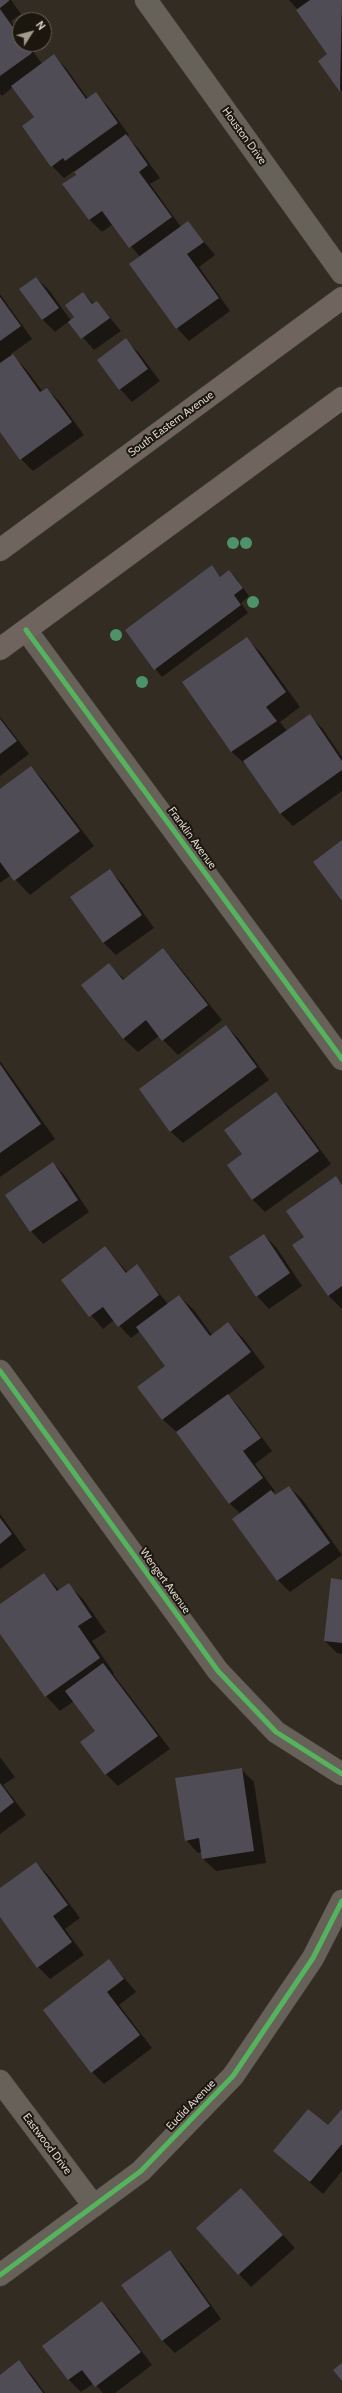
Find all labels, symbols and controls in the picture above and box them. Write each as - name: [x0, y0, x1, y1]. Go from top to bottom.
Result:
- north arrow: [12, 12, 52, 52]
- text: N: [33, 18, 49, 33]
- street label: Houston Drive: [219, 105, 269, 167]
- street label: South Eastern Avenue: [126, 389, 216, 459]
- street label: Franklin Avenue: [165, 804, 219, 872]
- street label: Wengert Avenue: [137, 1546, 193, 1616]
- street label: Euclid Avenue: [164, 2077, 218, 2133]
- street label: Eastwood Drive: [20, 2111, 74, 2177]

